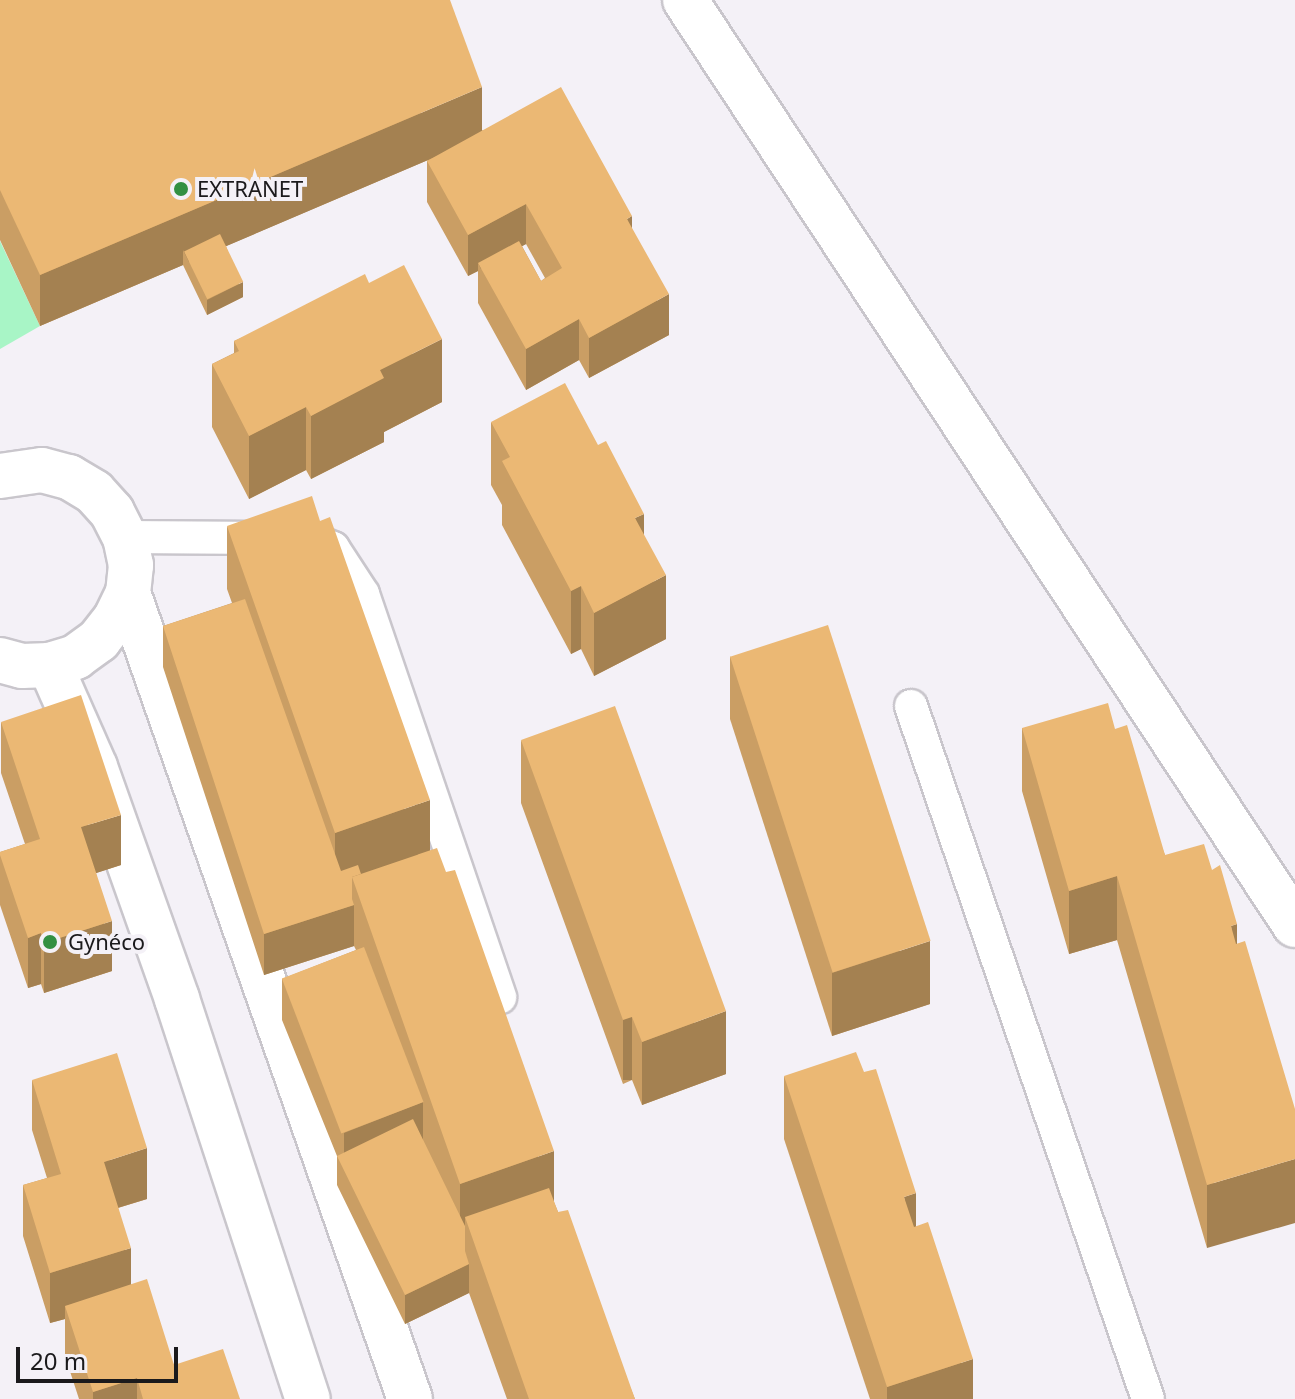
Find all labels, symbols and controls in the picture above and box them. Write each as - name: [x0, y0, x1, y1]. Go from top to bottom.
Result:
- place label: EXTRANET: [197, 176, 303, 202]
- marker: EXTRANET: [172, 180, 190, 198]
- place label: Gynéco: [68, 929, 145, 955]
- marker: Gynéco: [39, 931, 61, 953]
- scale bar: [20, 1331, 182, 1381]
- text: 20 m: [30, 1344, 86, 1377]

